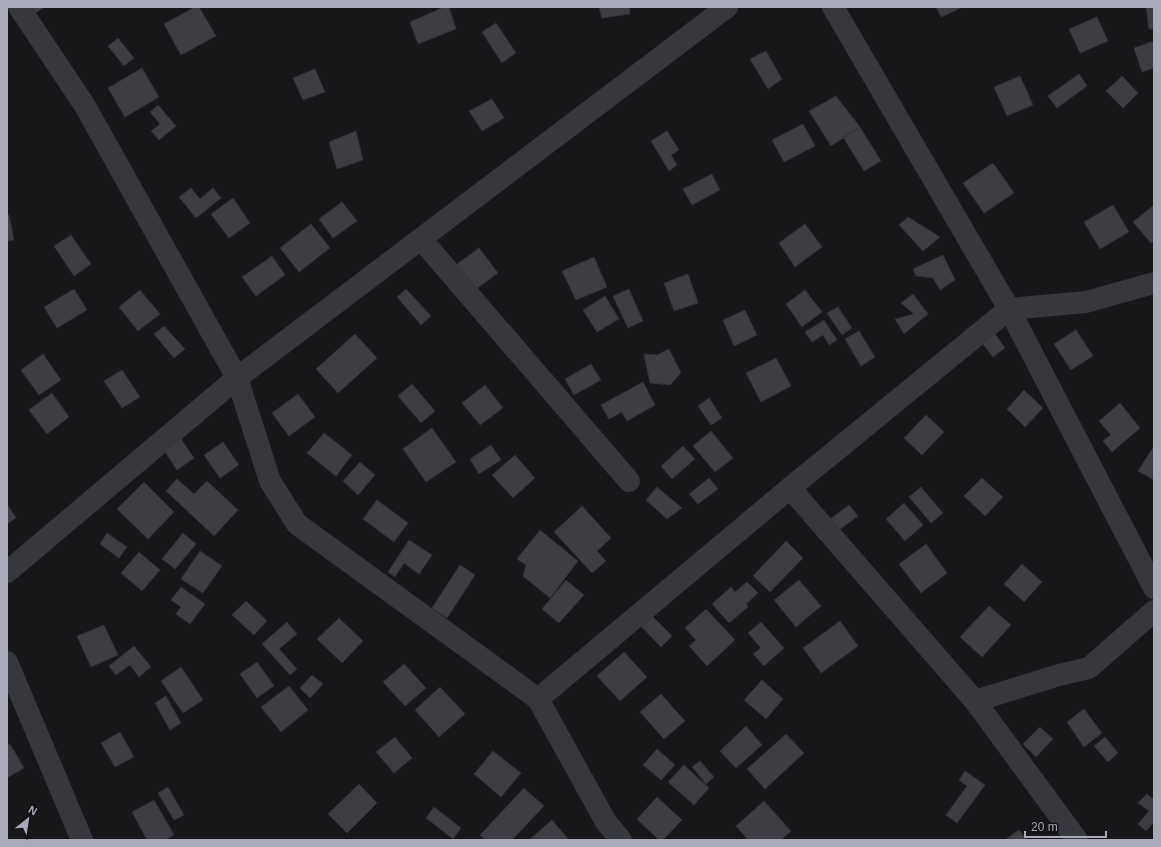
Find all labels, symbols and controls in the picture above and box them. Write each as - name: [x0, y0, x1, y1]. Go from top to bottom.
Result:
- north arrow: [8, 799, 48, 839]
- text: N: [27, 803, 39, 818]
- scale bar: [1025, 813, 1106, 839]
- text: 20 m: [1031, 820, 1058, 834]

